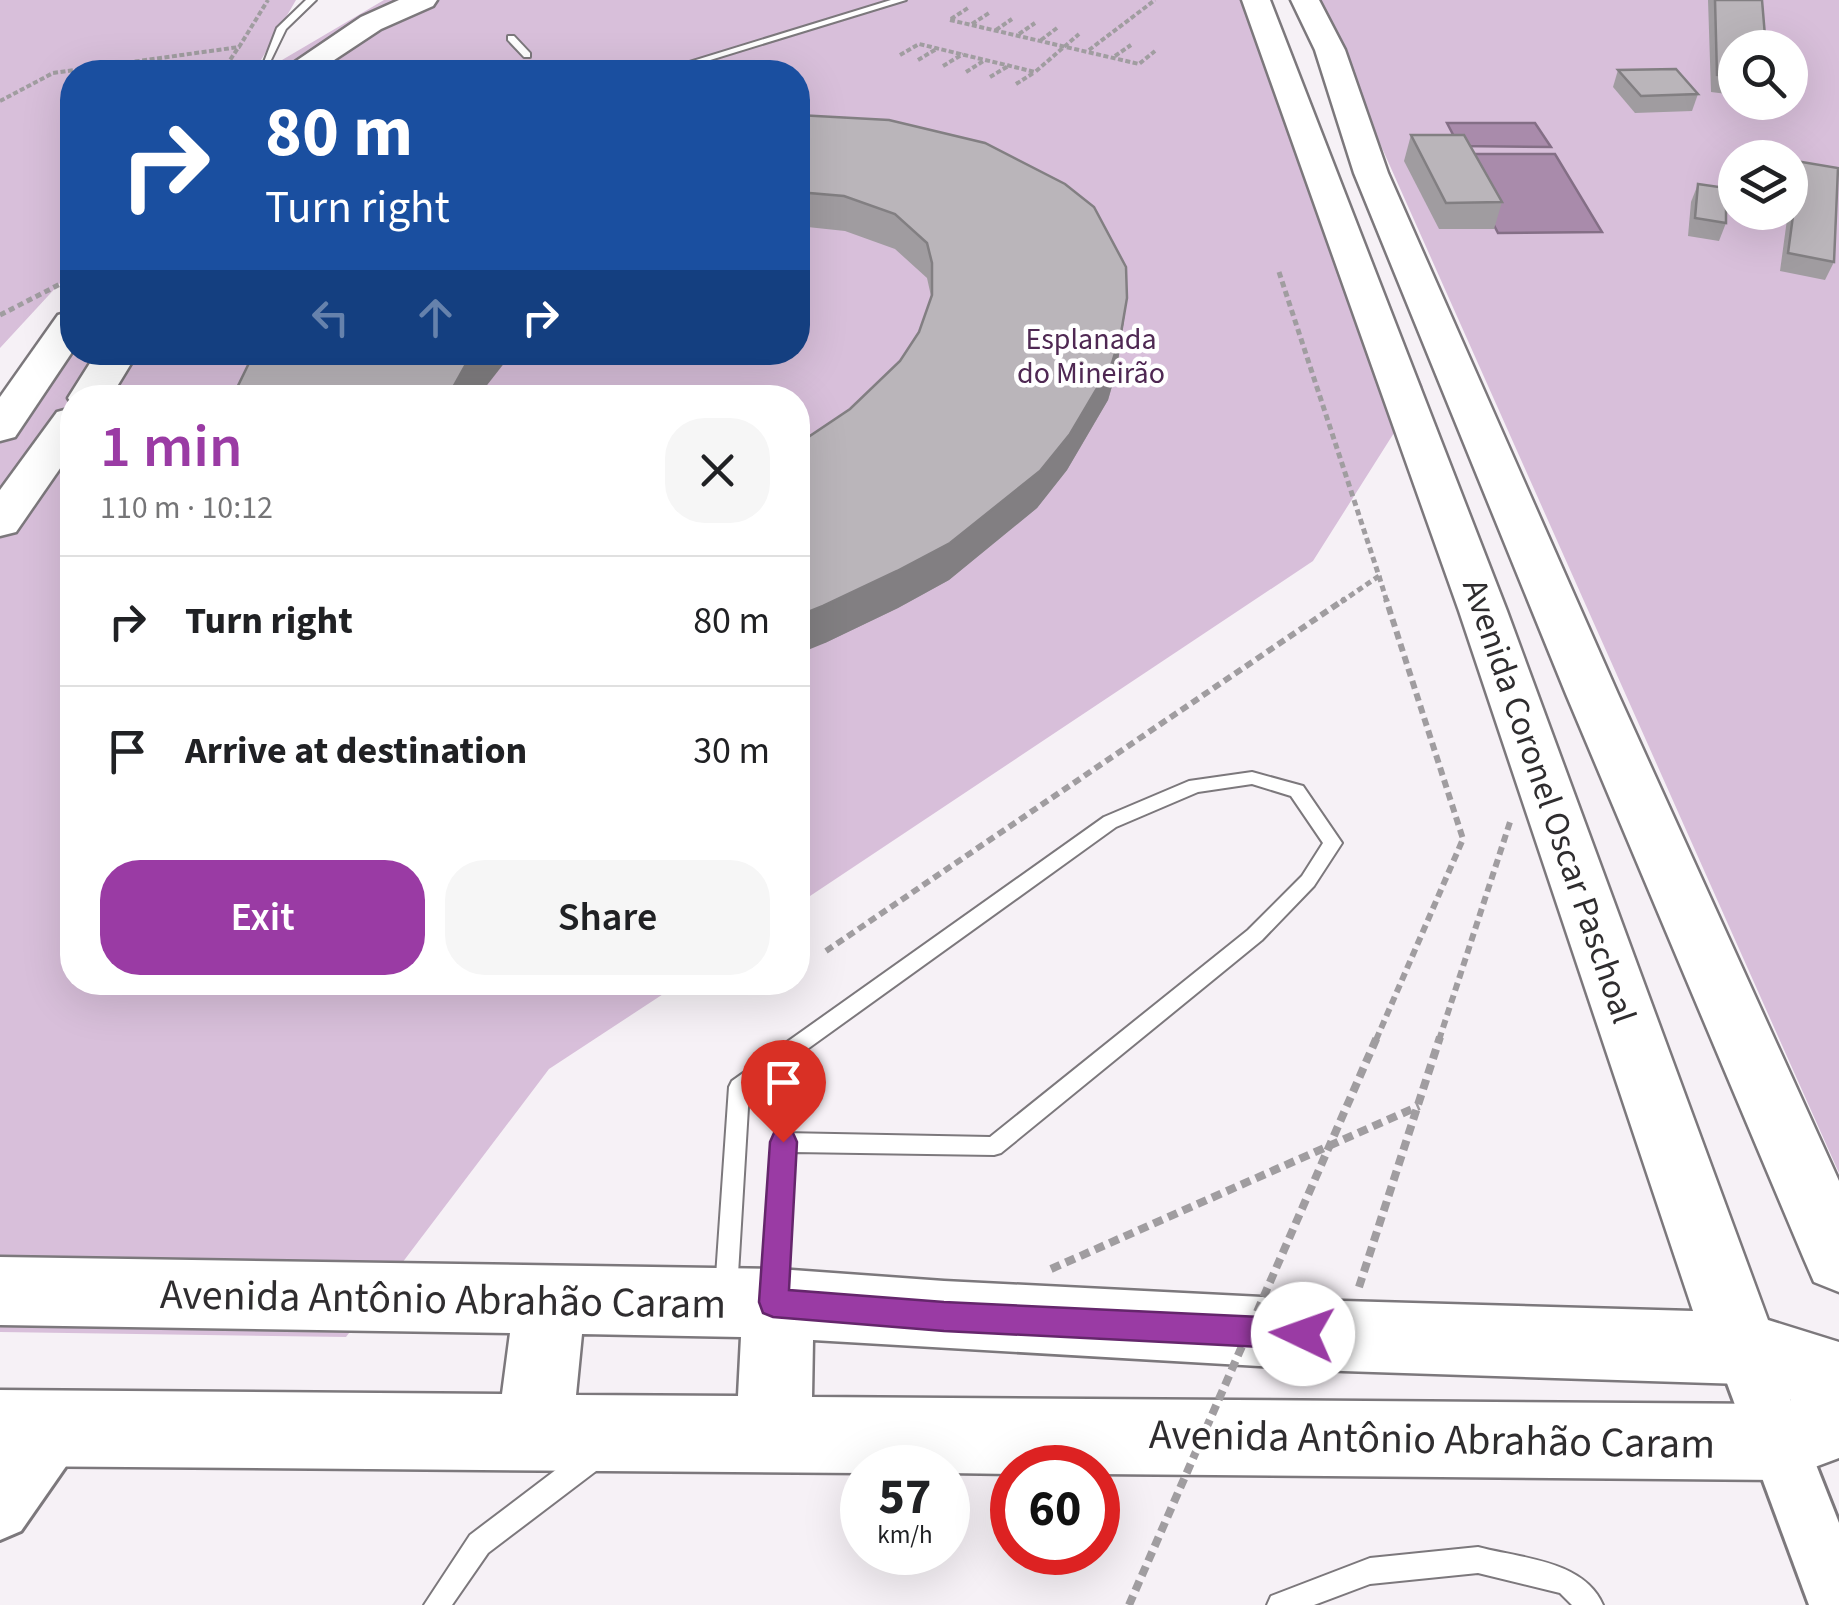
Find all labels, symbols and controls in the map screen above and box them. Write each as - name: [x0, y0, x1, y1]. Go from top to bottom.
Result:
- map controls: [1718, 30, 1808, 230]
- button: search: [1718, 30, 1808, 120]
- text: 80 m: [265, 83, 413, 183]
- icon: right: [100, 100, 230, 230]
- button: layers: [1718, 140, 1808, 230]
- text: Turn right: [265, 176, 450, 240]
- icon: left: [303, 290, 358, 345]
- icon: ahead: [408, 290, 463, 345]
- icon: right: [513, 290, 568, 345]
- park label: Esplanada do Mineirão: [1017, 318, 1165, 395]
- text: 1 min: [100, 405, 243, 490]
- button: close: [665, 418, 770, 523]
- text: 110 m · 10:12: [100, 485, 273, 531]
- street label: Avenida Coronel Oscar Paschoal: [1449, 572, 1649, 1030]
- icon: right: [100, 594, 155, 649]
- text: Turn right: [185, 594, 353, 648]
- text: 80 m: [693, 594, 770, 648]
- icon: arrive: [100, 724, 155, 779]
- text: Arrive at destination: [185, 724, 527, 778]
- text: 30 m: [693, 724, 770, 778]
- button: Exit: [100, 860, 425, 975]
- button: Share: [445, 860, 770, 975]
- pin: [741, 1040, 826, 1143]
- icon: arrive: [756, 1055, 811, 1110]
- street label: Avenida Antônio Abrahão Caram: [159, 1265, 727, 1335]
- position arrow: [1251, 1282, 1355, 1386]
- street label: Avenida Antônio Abrahão Caram: [1148, 1405, 1716, 1475]
- speed limit sign: 60: [990, 1445, 1120, 1575]
- text: 57: [879, 1462, 931, 1533]
- text: km/h: [877, 1517, 933, 1553]

